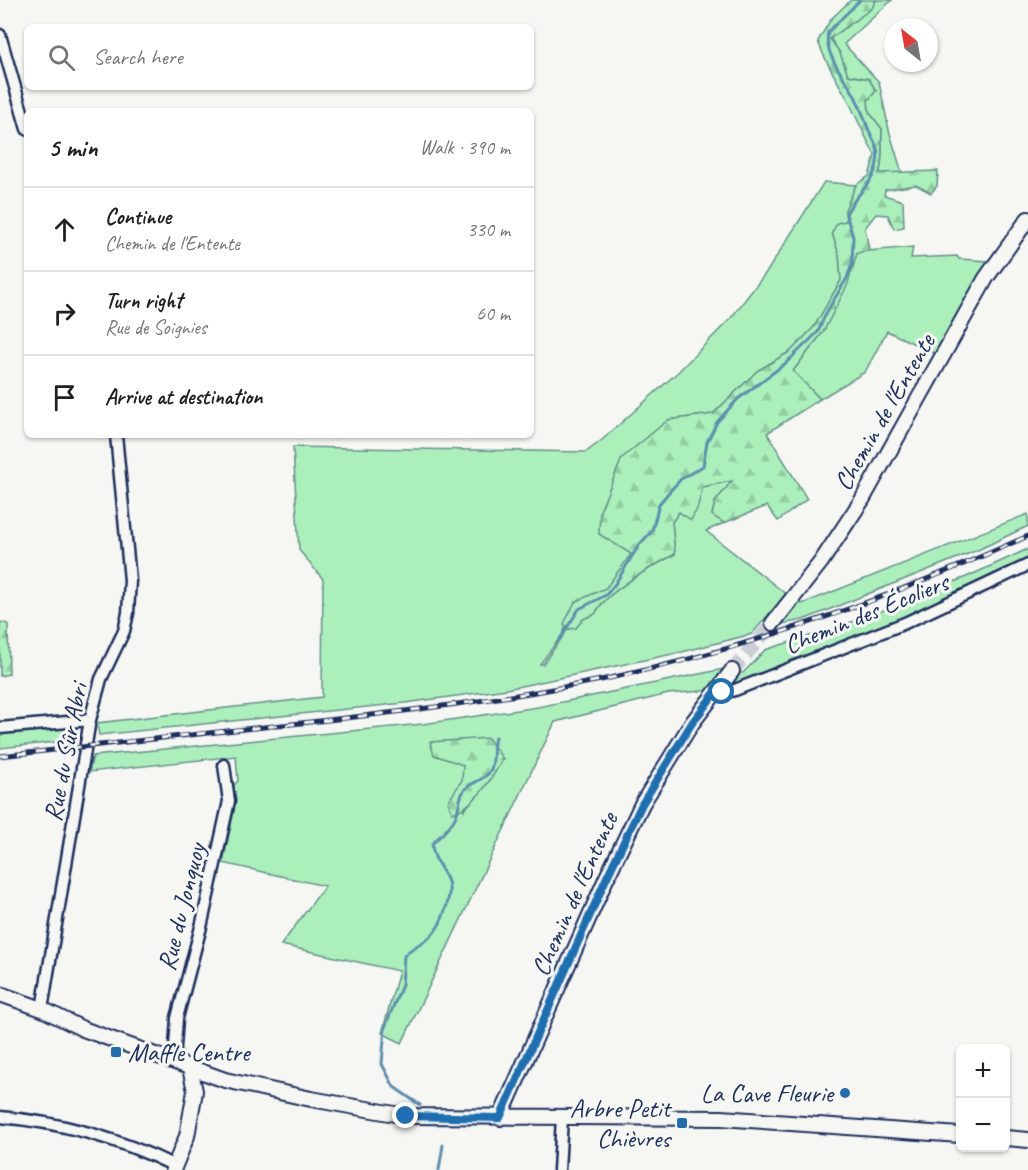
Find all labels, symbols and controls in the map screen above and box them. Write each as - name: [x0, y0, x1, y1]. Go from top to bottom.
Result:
- north arrow: [884, 18, 938, 72]
- search box: [24, 24, 534, 90]
- icon: search: [45, 41, 78, 74]
- text: Search here: [93, 43, 183, 71]
- text: 5 min: [48, 131, 97, 164]
- text: Walk · 390 m: [420, 135, 510, 160]
- text: Continue: [105, 203, 171, 231]
- icon: ahead: [48, 213, 81, 246]
- text: 330 m: [467, 217, 510, 242]
- text: Chemin de l'Entente: [105, 231, 240, 256]
- text: Turn right: [105, 287, 182, 315]
- icon: right: [48, 297, 81, 330]
- text: 60 m: [476, 301, 510, 326]
- text: Rue de Soignies: [105, 315, 207, 340]
- street label: Chemin de l'Entente: [826, 327, 943, 496]
- icon: arrive: [48, 381, 81, 414]
- text: Arrive at destination: [105, 383, 262, 411]
- street label: Chemin des Écoliers: [779, 565, 955, 661]
- street label: Rue du Sûr Abri: [36, 677, 96, 824]
- route start: [708, 678, 734, 704]
- street label: Chemin de l'Entente: [524, 806, 626, 981]
- street label: Rue du Jonquoy: [150, 838, 214, 974]
- place label: Maffle Centre: [128, 1036, 252, 1069]
- map controls: [956, 1044, 1010, 1152]
- button: +: [956, 1044, 1010, 1098]
- marker: Maffle Centre: [109, 1045, 123, 1059]
- place label: La Cave Fleurie: [701, 1077, 836, 1110]
- marker: La Cave Fleurie: [838, 1086, 852, 1100]
- place label: Arbre Petit Chièvres: [570, 1092, 672, 1155]
- button: −: [956, 1098, 1010, 1152]
- route end: [392, 1102, 418, 1128]
- marker: Arbre Petit Chièvres: [675, 1116, 689, 1130]

